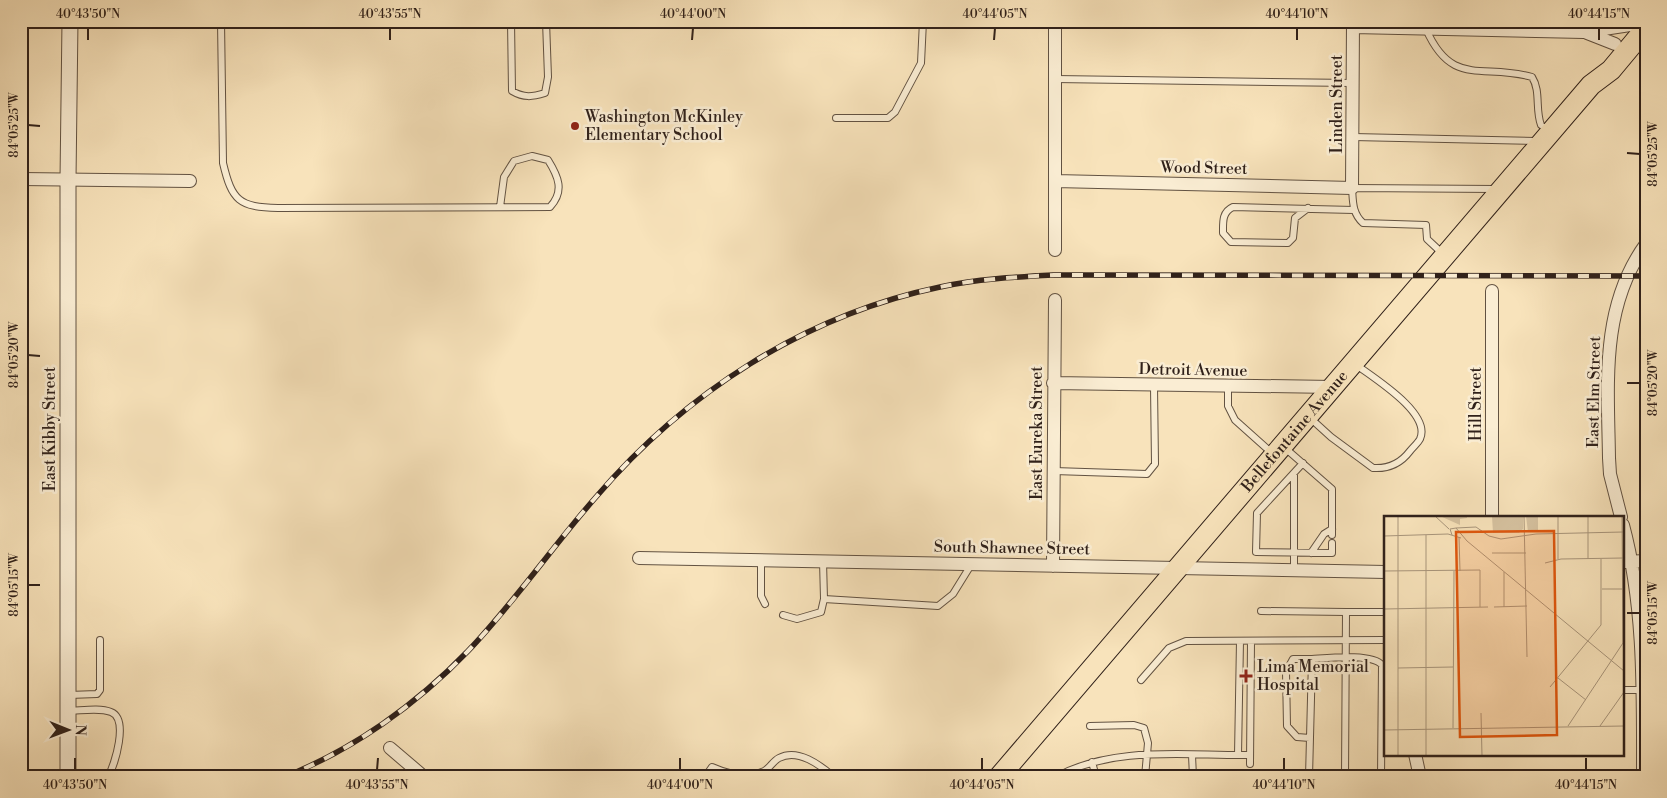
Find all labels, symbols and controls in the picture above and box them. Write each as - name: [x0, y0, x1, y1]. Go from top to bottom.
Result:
- text: 40°43'50"N: [56, 7, 120, 22]
- text: 40°43'55"N: [359, 7, 421, 22]
- text: 40°44'00"N: [660, 7, 726, 22]
- text: 40°44'05"N: [963, 7, 1028, 22]
- text: 40°44'10"N: [1265, 7, 1329, 22]
- text: 40°44'15"N: [1568, 7, 1630, 22]
- street label: Linden Street: [1327, 54, 1347, 153]
- text: 84°05'25"W: [7, 91, 22, 158]
- place label: Washington McKinley Elementary School: [584, 107, 743, 145]
- marker: Washington McKinley Elementary School: [569, 120, 581, 132]
- text: 84°05'25"W: [1646, 120, 1661, 187]
- street label: Wood Street: [1159, 157, 1248, 179]
- text: 84°05'20"W: [7, 321, 22, 388]
- street label: East Elm Street: [1583, 336, 1605, 448]
- text: 84°05'20"W: [1646, 349, 1661, 416]
- street label: Detroit Avenue: [1138, 359, 1248, 381]
- street label: East Kibby Street: [40, 366, 60, 491]
- street label: East Eureka Street: [1027, 366, 1047, 500]
- street label: Bellefontaine Avenue: [1236, 366, 1352, 497]
- street label: Hill Street: [1466, 367, 1486, 441]
- inset map: [1384, 516, 1624, 756]
- street label: South Shawnee Street: [934, 537, 1091, 559]
- text: 84°05'15"W: [7, 552, 22, 617]
- text: 84°05'15"W: [1646, 580, 1661, 645]
- place label: Lima Memorial Hospital: [1257, 657, 1369, 695]
- marker: Lima Memorial Hospital: [1239, 669, 1253, 683]
- north arrow: [42, 706, 92, 756]
- text: N: [71, 725, 89, 736]
- text: 40°43'50"N: [43, 778, 107, 793]
- text: 40°43'55"N: [346, 778, 408, 793]
- text: 40°44'00"N: [647, 778, 713, 793]
- text: 40°44'05"N: [950, 778, 1015, 793]
- text: 40°44'10"N: [1252, 778, 1316, 793]
- text: 40°44'15"N: [1555, 778, 1617, 793]

